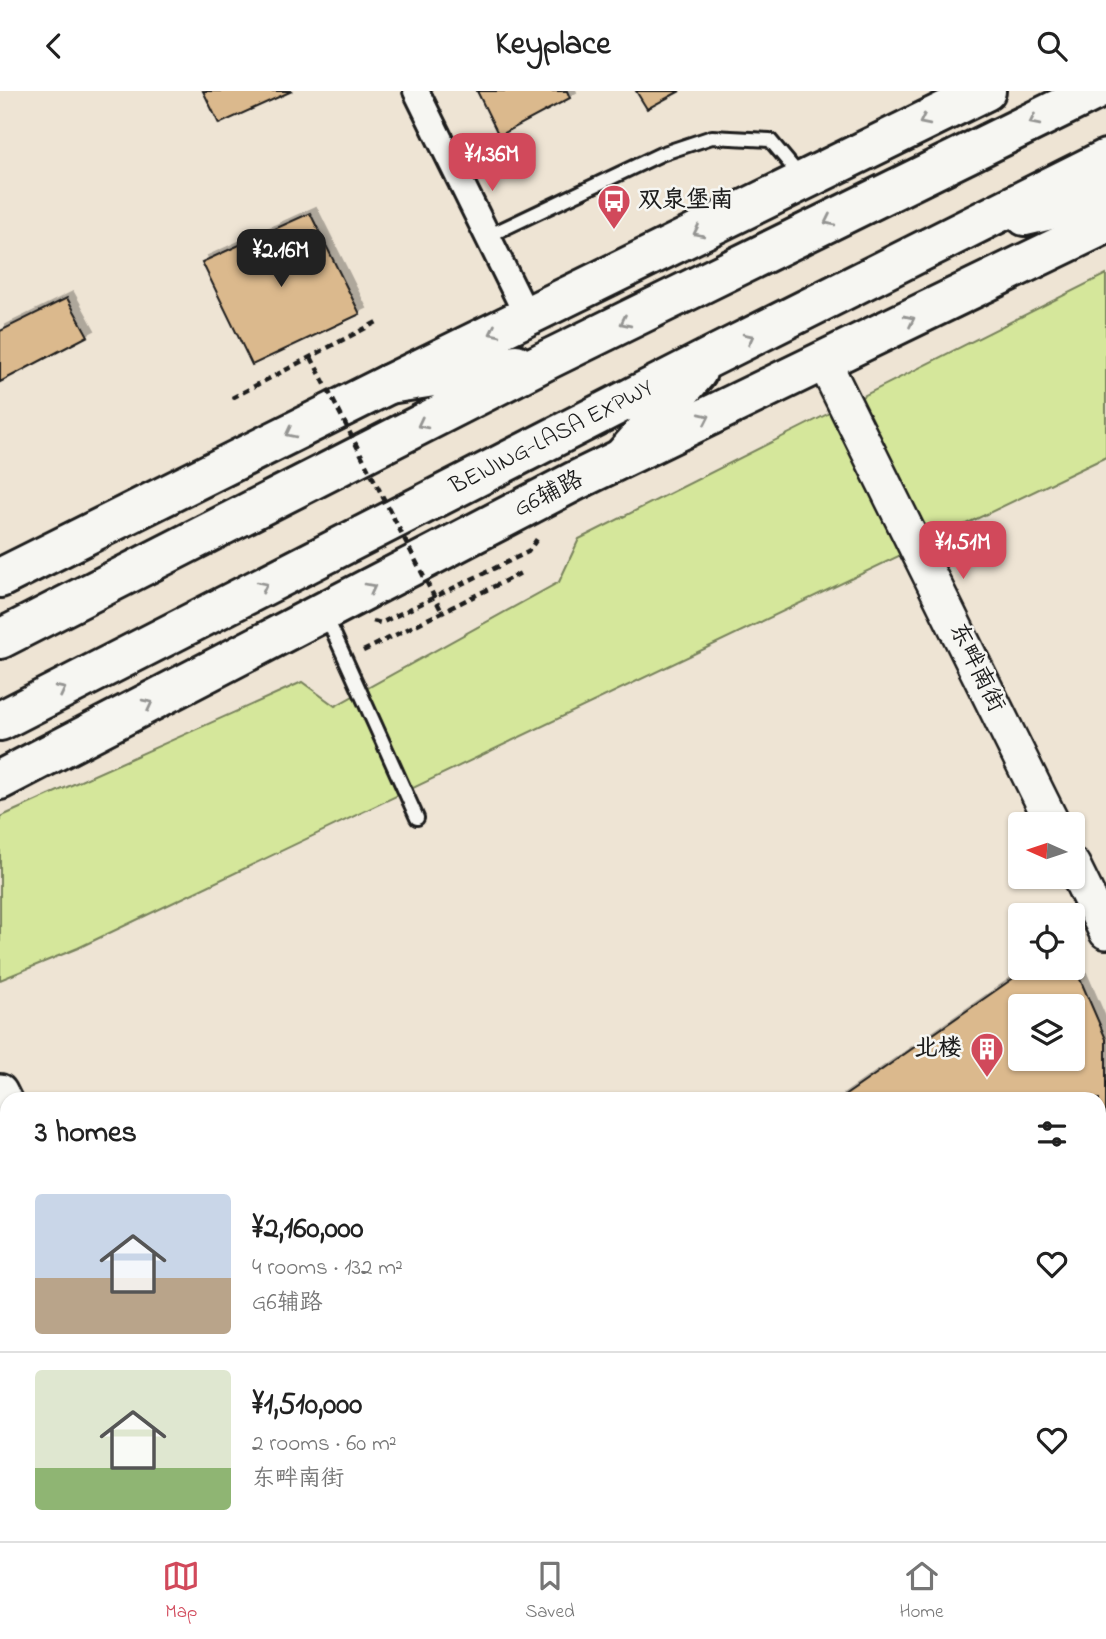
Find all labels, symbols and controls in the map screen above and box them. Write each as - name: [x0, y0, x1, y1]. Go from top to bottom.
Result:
- text: Keyplace: [495, 22, 611, 69]
- icon: back: [35, 27, 73, 65]
- icon: search: [1033, 27, 1071, 65]
- one-way arrow: [919, 113, 931, 127]
- one-way arrow: [1029, 113, 1041, 127]
- pin: ¥1.36M: [435, 133, 549, 193]
- text: ¥1.36M: [465, 139, 519, 172]
- bus stop icon: 双泉堡南: [595, 182, 633, 231]
- place label: 双泉堡南: [638, 184, 734, 219]
- one-way arrow: [824, 213, 836, 227]
- one-way arrow: [693, 224, 705, 238]
- pin: ¥2.16M: [224, 229, 338, 289]
- text: ¥2.16M: [253, 235, 309, 268]
- one-way arrow: [620, 313, 632, 327]
- one-way arrow: [903, 314, 915, 328]
- one-way arrow: [489, 324, 501, 338]
- one-way arrow: [742, 332, 754, 346]
- street label: BEIJING-LASA EXPWY: [443, 372, 660, 505]
- one-way arrow: [698, 413, 710, 427]
- one-way arrow: [417, 415, 429, 429]
- one-way arrow: [285, 425, 297, 439]
- street label: G6辅路: [508, 463, 590, 527]
- pin: ¥1.51M: [906, 521, 1020, 581]
- text: ¥1.51M: [935, 527, 991, 560]
- one-way arrow: [256, 581, 268, 595]
- one-way arrow: [364, 582, 376, 596]
- street label: 东畔南街: [939, 617, 1013, 719]
- one-way arrow: [54, 685, 66, 698]
- one-way arrow: [140, 699, 153, 712]
- north arrow: [1008, 812, 1085, 889]
- map controls: [1008, 812, 1085, 1071]
- button: locate: [1008, 903, 1085, 980]
- button: layers: [1008, 994, 1085, 1071]
- building icon: 北楼: [968, 1030, 1006, 1079]
- place label: 北楼: [914, 1032, 962, 1067]
- text: 3 homes: [35, 1112, 137, 1156]
- icon: filters: [1033, 1115, 1071, 1153]
- text: ¥2,160,000: [252, 1208, 364, 1252]
- icon: home: [91, 1222, 175, 1306]
- icon: heart: [1033, 1245, 1071, 1283]
- text: 4 rooms · 132 m²: [252, 1252, 403, 1285]
- text: G6辅路: [252, 1287, 323, 1320]
- text: ¥1,510,000: [252, 1384, 362, 1428]
- icon: home: [91, 1398, 175, 1482]
- icon: heart: [1033, 1421, 1071, 1459]
- text: 2 rooms · 60 m²: [252, 1428, 397, 1461]
- text: 东畔南街: [252, 1463, 344, 1496]
- tab: Map: [162, 1557, 200, 1626]
- tab: Saved: [525, 1557, 575, 1626]
- tab: Home: [899, 1557, 944, 1626]

